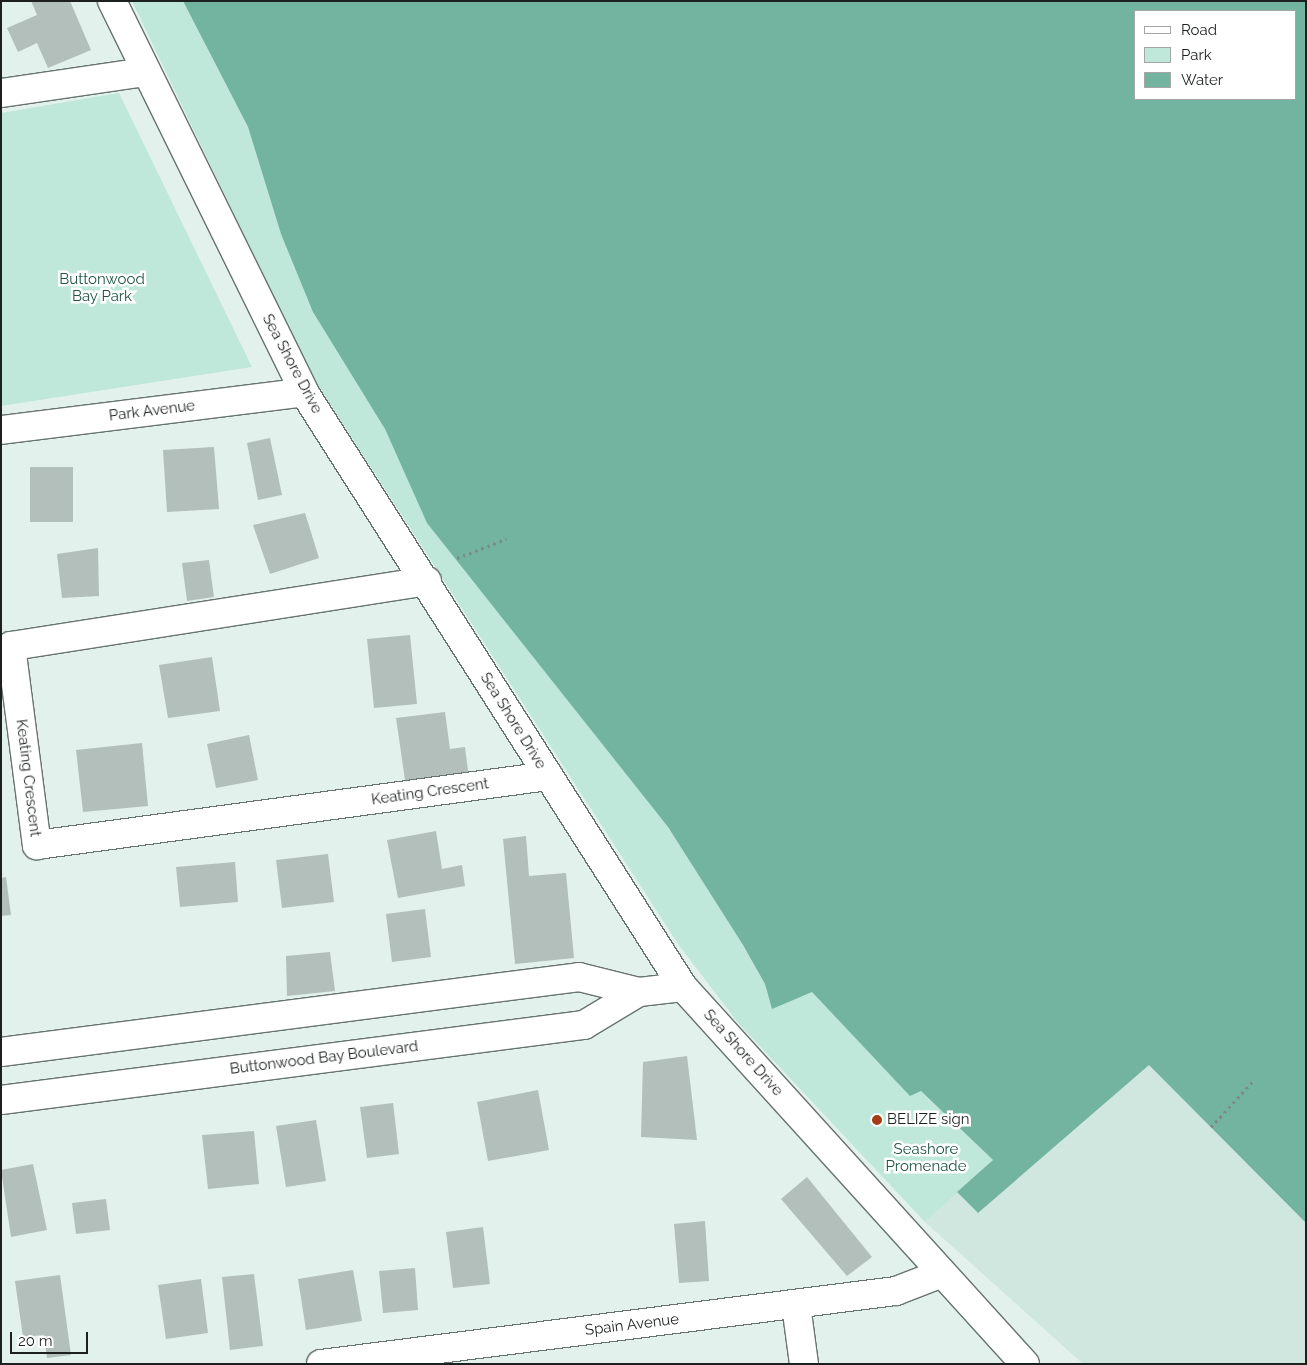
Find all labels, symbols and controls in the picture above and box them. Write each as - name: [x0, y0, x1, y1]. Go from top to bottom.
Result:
- legend: [1134, 10, 1297, 100]
- text: Road: [1181, 21, 1217, 39]
- text: Park: [1181, 46, 1212, 64]
- text: Water: [1181, 71, 1223, 89]
- park label: Buttonwood Bay Park: [59, 270, 145, 305]
- street label: Sea Shore Drive: [258, 311, 326, 417]
- street label: Park Avenue: [108, 397, 196, 425]
- street label: Sea Shore Drive: [476, 670, 550, 772]
- street label: Keating Crescent: [12, 718, 44, 838]
- street label: Keating Crescent: [370, 775, 490, 809]
- street label: Sea Shore Drive: [699, 1006, 787, 1100]
- street label: Buttonwood Bay Boulevard: [229, 1037, 419, 1079]
- place label: BELIZE sign: [887, 1111, 970, 1129]
- marker: BELIZE sign: [871, 1114, 883, 1126]
- park label: Seashore Promenade: [886, 1140, 966, 1175]
- street label: Spain Avenue: [584, 1310, 680, 1340]
- scale bar: [12, 1322, 90, 1354]
- text: 20 m: [18, 1332, 53, 1350]

